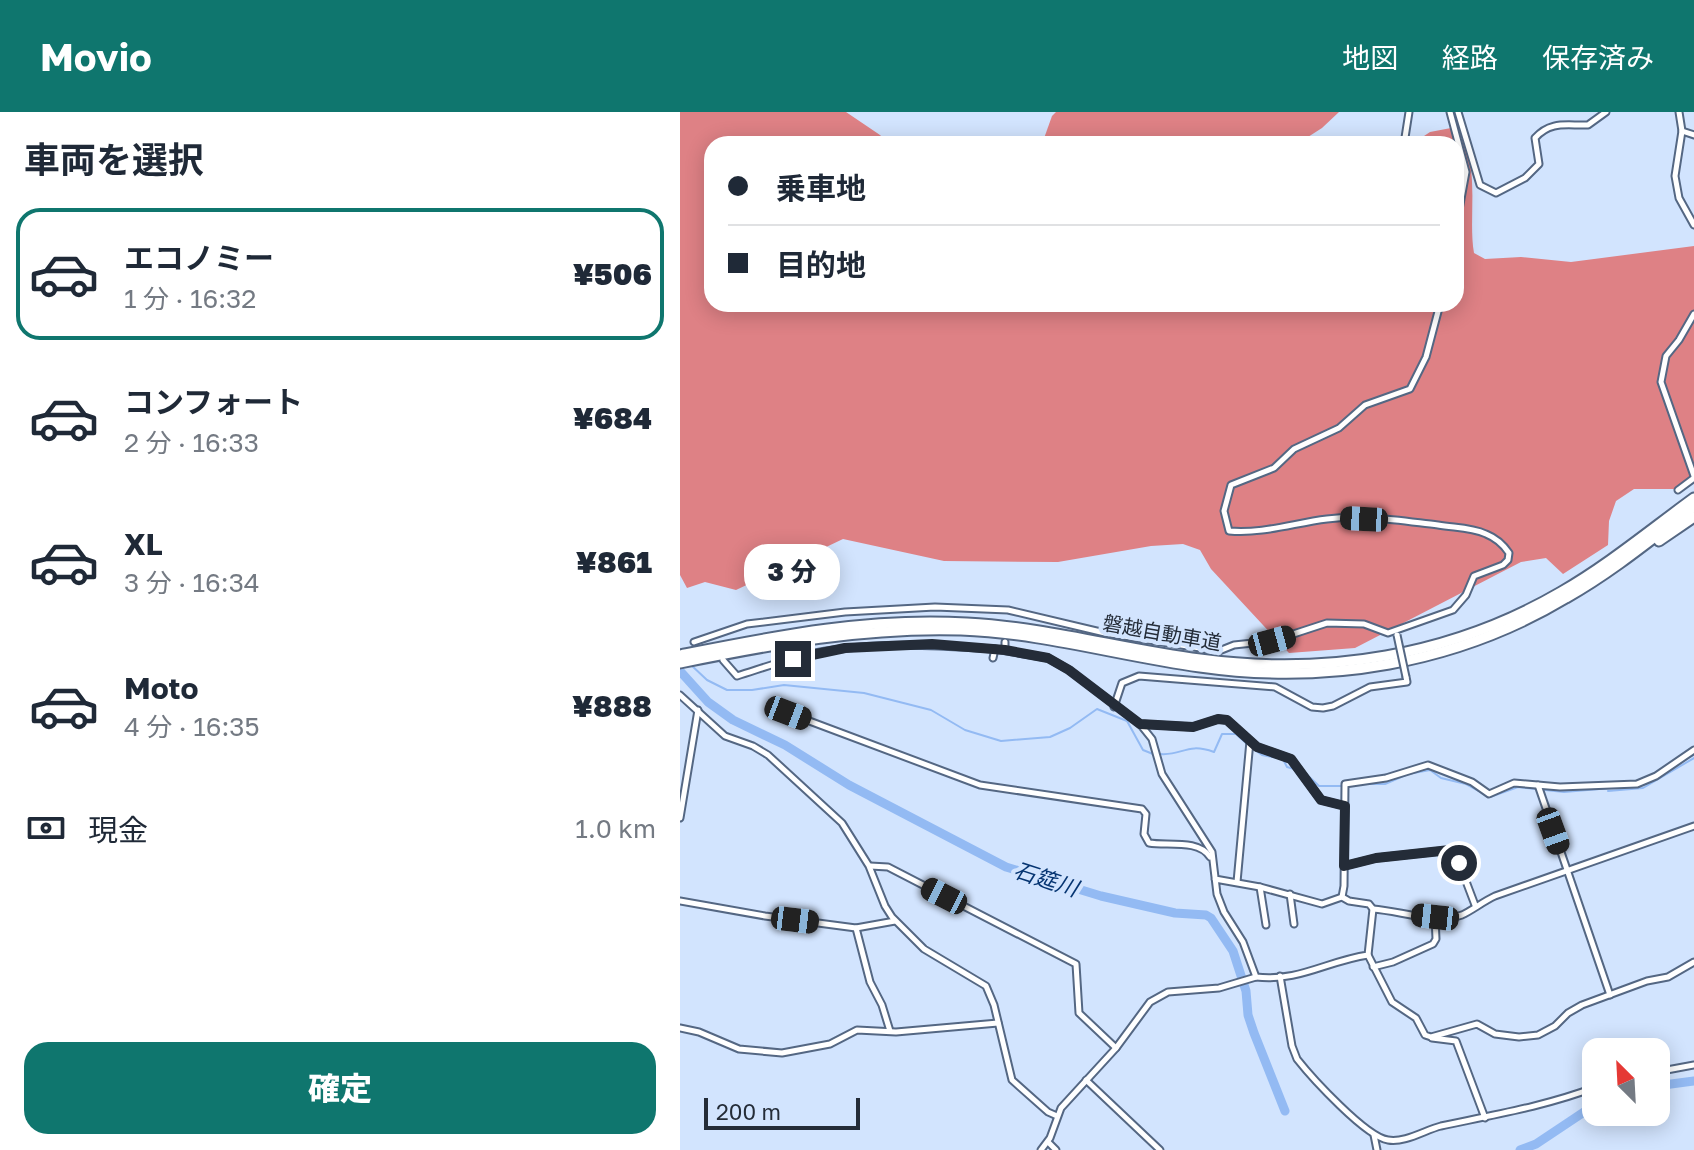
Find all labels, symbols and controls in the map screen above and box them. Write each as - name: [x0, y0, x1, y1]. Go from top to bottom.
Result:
- text: Movio: [40, 34, 152, 79]
- text: 地図: [1342, 41, 1398, 74]
- text: 経路: [1442, 41, 1498, 74]
- text: 保存済み: [1542, 41, 1654, 74]
- text: 車両を選択: [24, 138, 204, 181]
- text: 乗車地: [776, 170, 866, 206]
- icon: car: [28, 238, 100, 310]
- text: エコノミー: [124, 240, 274, 276]
- text: 目的地: [776, 247, 866, 283]
- text: ¥506: [573, 256, 652, 292]
- text: 1 分 · 16:32: [124, 283, 256, 314]
- icon: car: [28, 382, 100, 454]
- text: コンフォート: [124, 384, 303, 420]
- text: ¥684: [573, 400, 652, 436]
- text: 2 分 · 16:33: [124, 427, 259, 458]
- car: [1339, 506, 1389, 532]
- icon: car: [28, 526, 100, 598]
- text: XL: [124, 526, 163, 562]
- callout: 3 分: [745, 543, 841, 599]
- text: ¥861: [576, 544, 652, 580]
- text: 3 分: [768, 556, 816, 587]
- text: 3 分 · 16:34: [124, 567, 260, 598]
- street label: 磐越自動車道: [1101, 610, 1223, 654]
- car: [1246, 623, 1298, 659]
- route end: [775, 641, 811, 677]
- icon: car: [28, 670, 100, 742]
- text: Moto: [124, 670, 199, 706]
- text: ¥888: [572, 688, 652, 724]
- car: [761, 693, 815, 733]
- text: 4 分 · 16:35: [124, 711, 260, 742]
- car: [1534, 804, 1572, 858]
- icon: cash: [24, 806, 68, 850]
- text: 現金: [88, 812, 148, 848]
- text: 1.0 km: [575, 813, 656, 844]
- route start: [1441, 845, 1477, 881]
- water label: 石筵川: [1011, 855, 1084, 902]
- car: [917, 874, 971, 918]
- car: [1410, 903, 1460, 931]
- car: [770, 905, 820, 935]
- north arrow: [1582, 1038, 1670, 1126]
- map controls: [1582, 1038, 1670, 1126]
- button: 確定: [24, 1042, 656, 1134]
- scale bar: [704, 1094, 860, 1130]
- text: 200 m: [716, 1098, 781, 1125]

